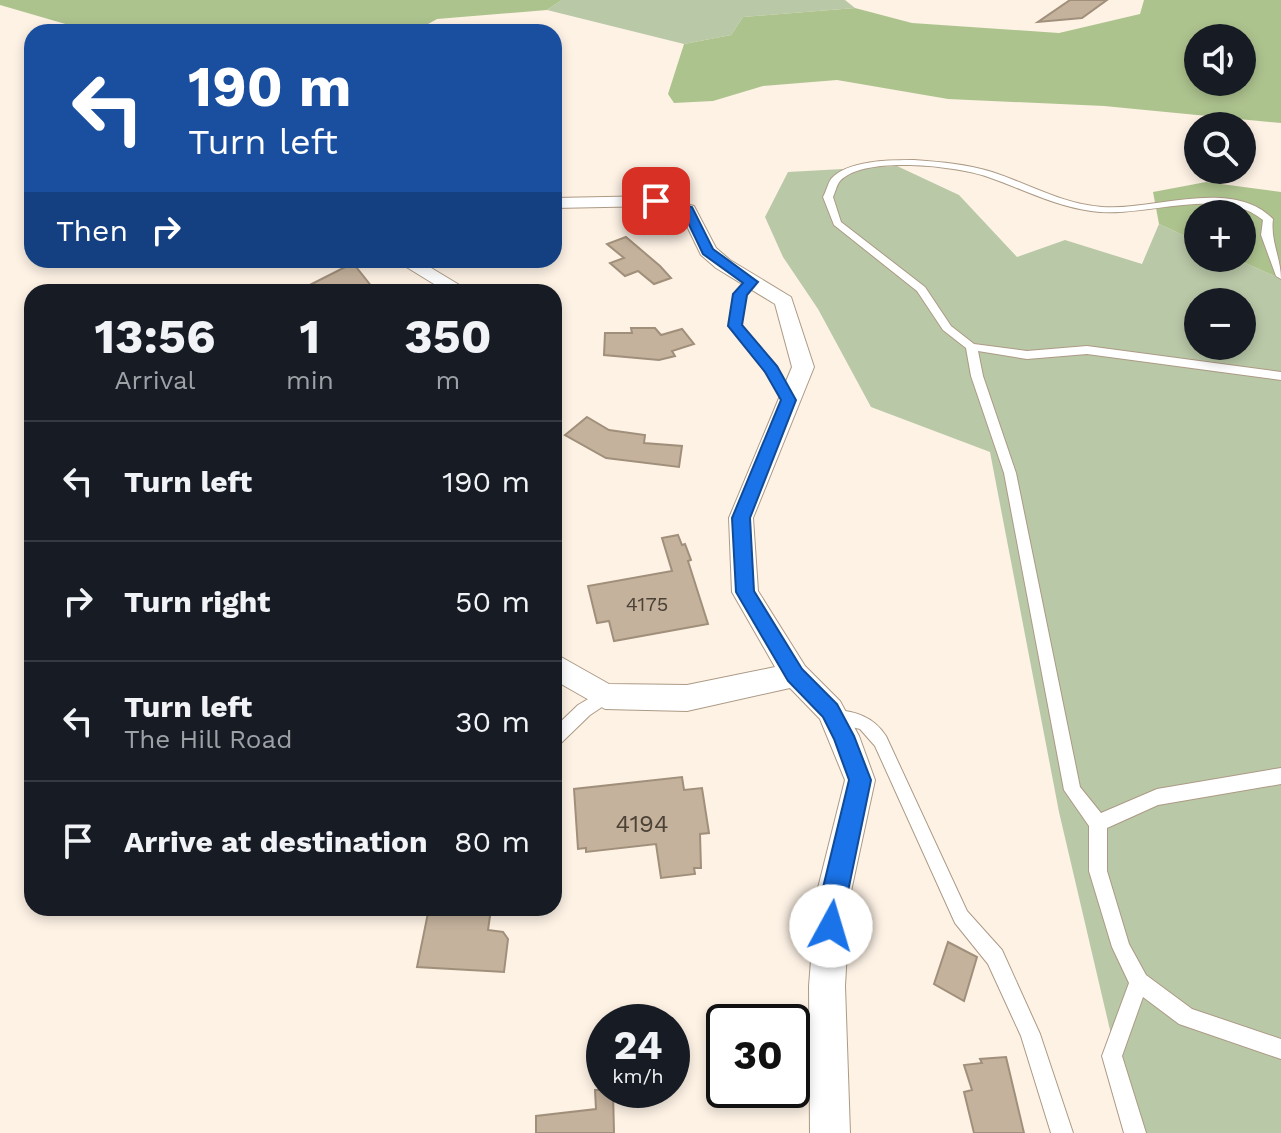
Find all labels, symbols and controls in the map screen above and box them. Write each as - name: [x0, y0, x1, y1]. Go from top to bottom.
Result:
- map controls: [1184, 24, 1256, 360]
- button: sound: [1184, 24, 1256, 96]
- text: 190 m: [188, 54, 351, 120]
- icon: left: [56, 56, 160, 160]
- button: search: [1184, 112, 1256, 184]
- text: Turn left: [188, 121, 338, 163]
- pin: [622, 167, 690, 235]
- icon: arrive: [634, 179, 678, 223]
- button: +: [1184, 200, 1256, 272]
- icon: right: [144, 208, 188, 252]
- text: Then: [56, 213, 128, 248]
- button: −: [1184, 288, 1256, 360]
- text: 13:56: [94, 308, 216, 365]
- text: 1: [300, 308, 320, 365]
- text: 350: [404, 308, 492, 365]
- text: Arrival: [114, 365, 196, 395]
- text: min: [286, 365, 334, 395]
- text: m: [436, 365, 460, 395]
- icon: left: [56, 459, 100, 503]
- text: Turn left: [124, 464, 252, 499]
- text: 190 m: [442, 464, 530, 499]
- icon: right: [56, 579, 100, 623]
- text: Turn right: [124, 584, 270, 619]
- text: 50 m: [455, 584, 530, 619]
- house number: 4175: [626, 592, 668, 616]
- text: Turn left: [124, 689, 252, 724]
- icon: left: [56, 699, 100, 743]
- text: 30 m: [455, 704, 530, 739]
- text: The Hill Road: [124, 724, 292, 754]
- house number: 4194: [615, 810, 669, 838]
- icon: arrive: [56, 819, 100, 863]
- text: Arrive at destination: [124, 824, 428, 859]
- text: 80 m: [454, 824, 530, 859]
- position arrow: [789, 884, 873, 968]
- speed limit sign: 30: [706, 1004, 810, 1108]
- text: 24: [613, 1022, 663, 1069]
- text: km/h: [612, 1064, 664, 1088]

